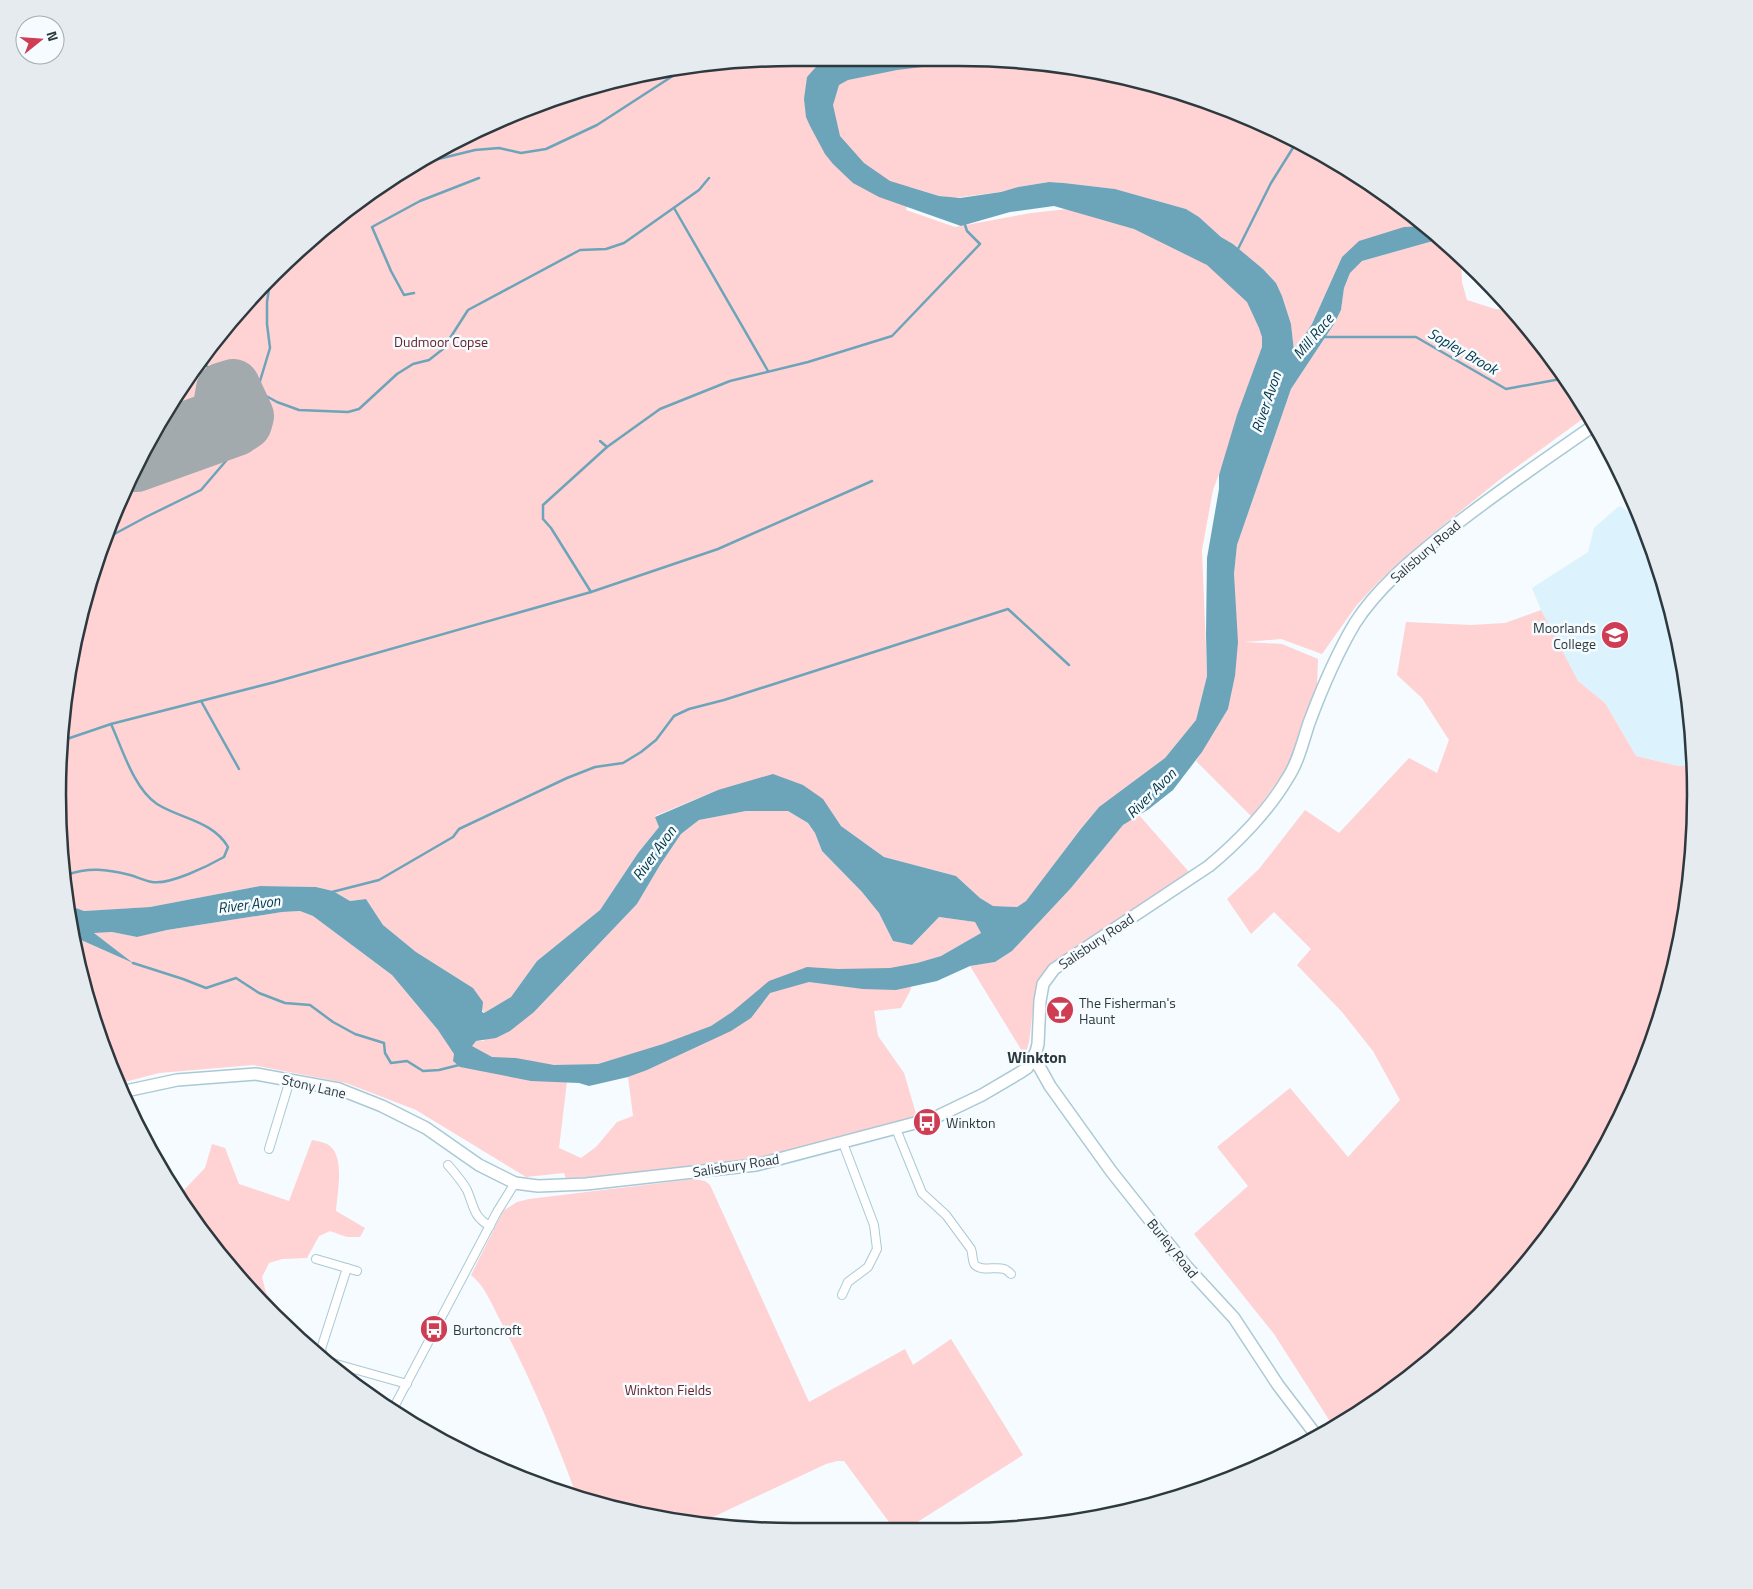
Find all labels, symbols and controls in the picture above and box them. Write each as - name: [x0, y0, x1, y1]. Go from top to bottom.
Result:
- north arrow: [15, 15, 65, 65]
- text: N: [41, 28, 64, 44]
- water label: Mill Race: [1287, 307, 1340, 364]
- water label: Sopley Brook: [1424, 322, 1504, 381]
- park label: Dudmoor Copse: [394, 331, 488, 352]
- water label: River Avon: [1245, 368, 1287, 435]
- street label: Salisbury Road: [1385, 514, 1465, 588]
- place label: Moorlands College: [1533, 617, 1596, 654]
- school or university icon: Moorlands College: [1600, 620, 1630, 650]
- water label: River Avon: [1121, 762, 1182, 823]
- water label: River Avon: [626, 820, 682, 885]
- water label: River Avon: [217, 889, 282, 919]
- street label: Salisbury Road: [1054, 908, 1138, 974]
- place label: The Fisherman's Haunt: [1079, 992, 1176, 1029]
- bar icon: The Fisherman's Haunt: [1045, 995, 1075, 1025]
- district label: Winkton: [1007, 1045, 1067, 1069]
- street label: Stony Lane: [280, 1068, 348, 1104]
- bus stop icon: Winkton: [912, 1107, 942, 1137]
- place label: Winkton: [946, 1112, 996, 1133]
- street label: Salisbury Road: [691, 1148, 781, 1182]
- street label: Burley Road: [1142, 1214, 1204, 1282]
- bus stop icon: Burtoncroft: [419, 1314, 449, 1344]
- place label: Burtoncroft: [453, 1319, 522, 1340]
- park label: Winkton Fields: [624, 1379, 712, 1400]

